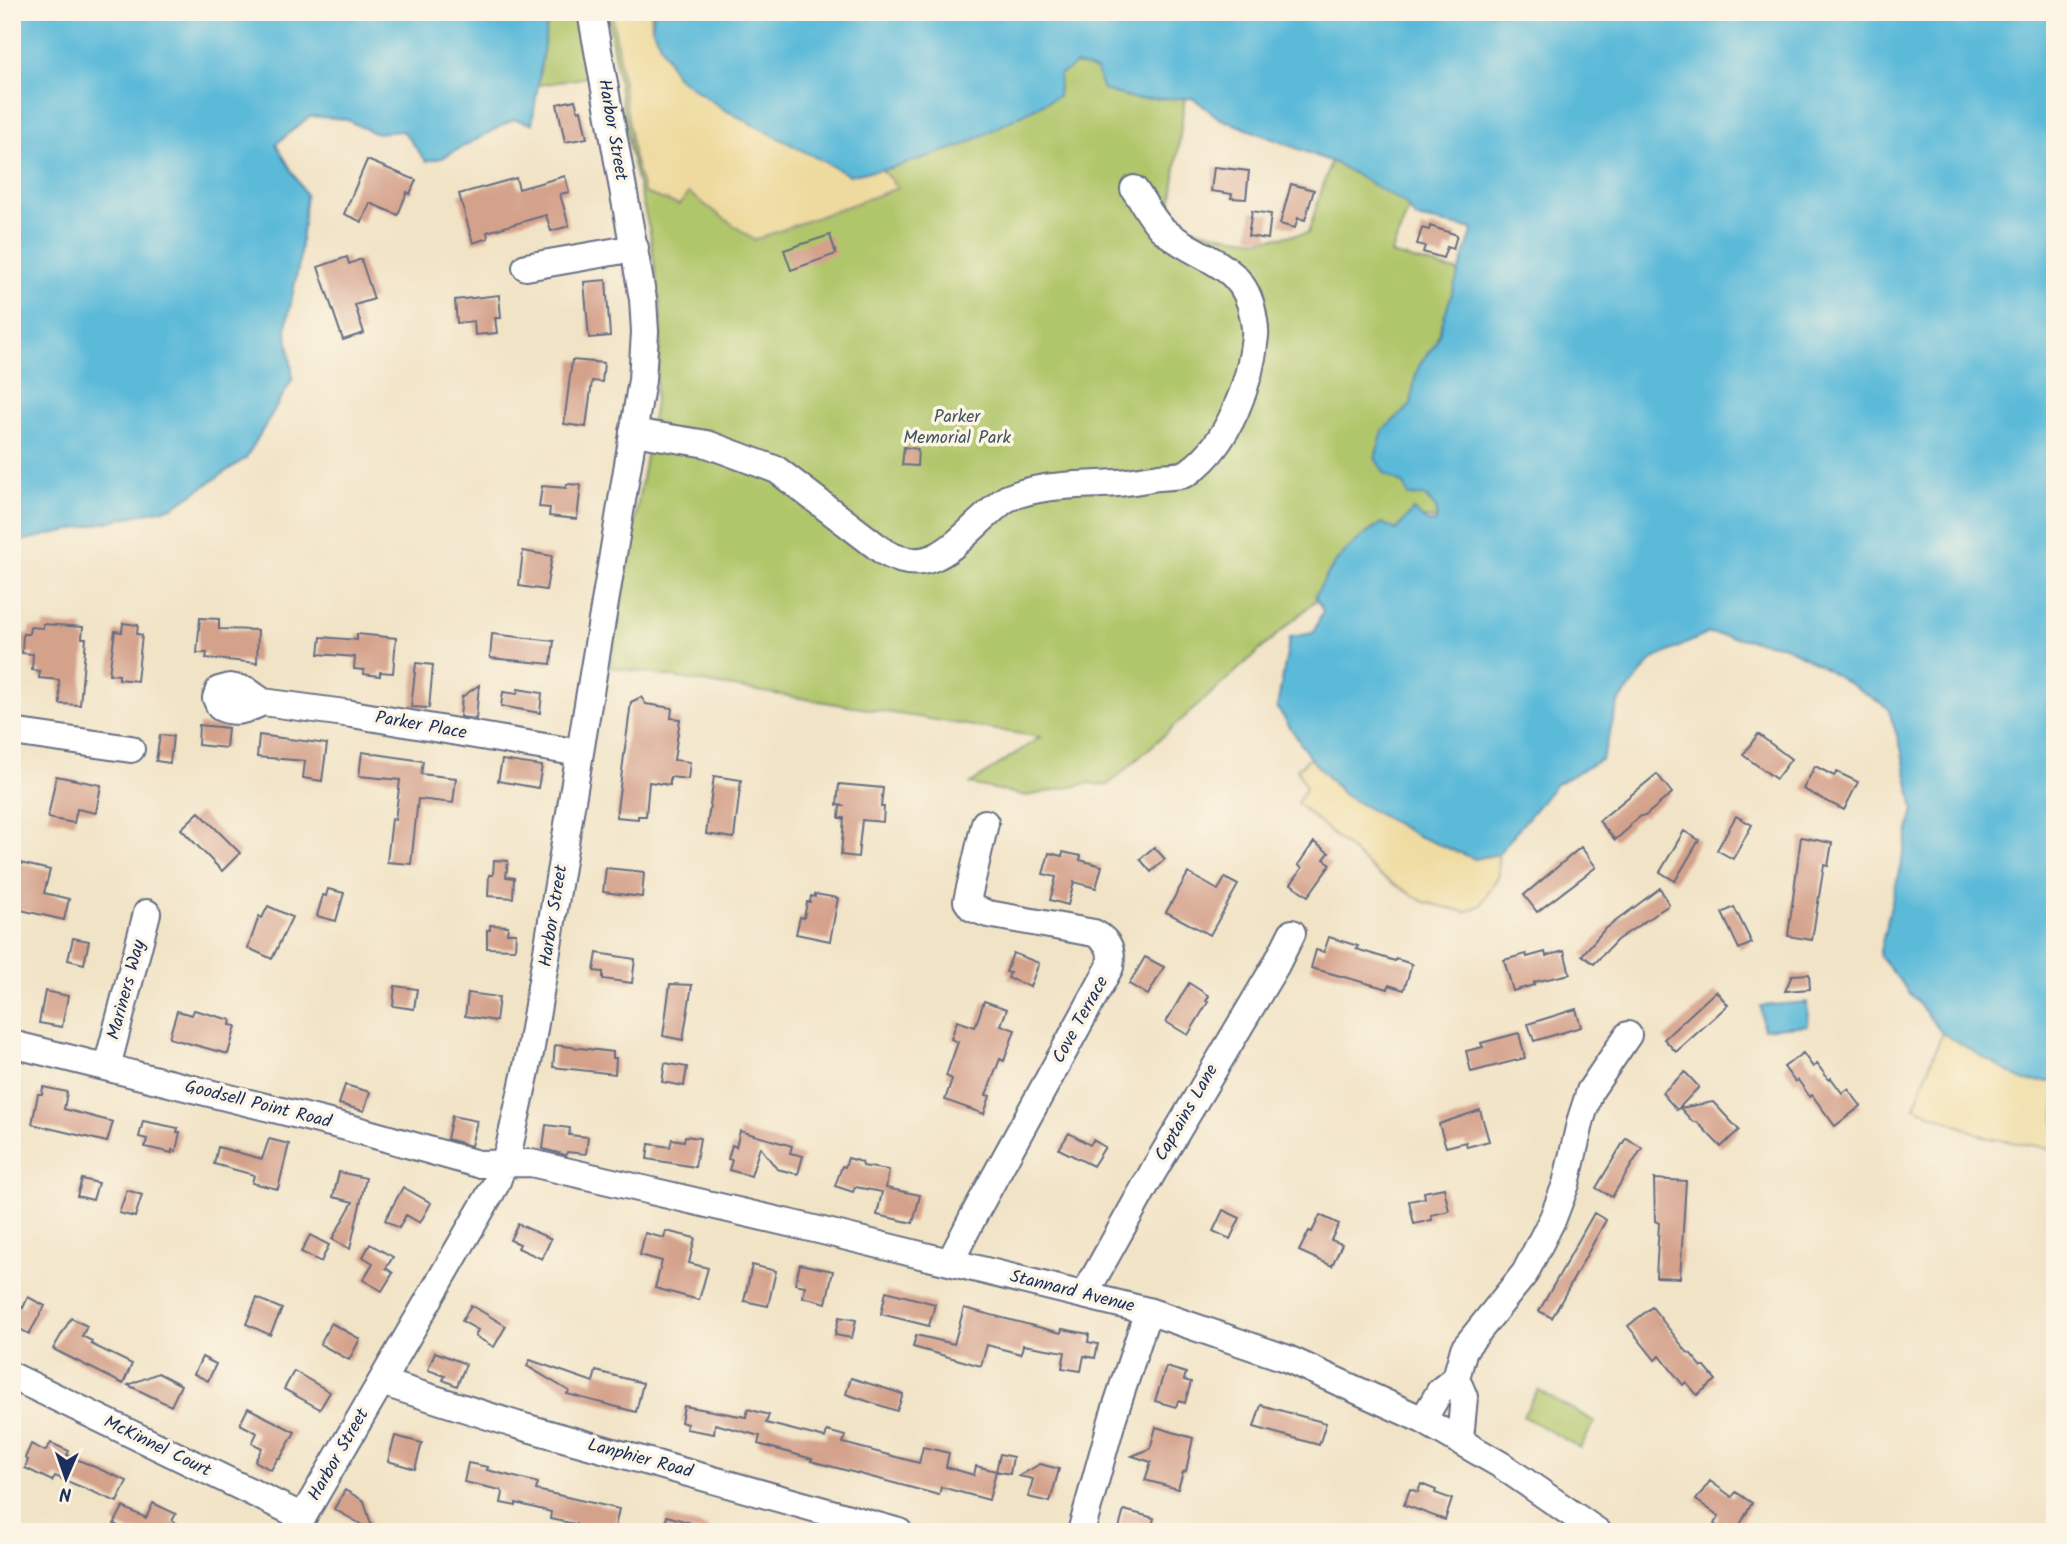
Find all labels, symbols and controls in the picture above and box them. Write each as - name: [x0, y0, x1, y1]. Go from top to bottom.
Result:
- street label: Harbor Street: [589, 77, 635, 184]
- park label: Parker Memorial Park: [903, 403, 1011, 453]
- street label: Parker Place: [373, 704, 469, 748]
- street label: Harbor Street: [532, 862, 577, 969]
- street label: Mariners Way: [100, 936, 154, 1043]
- street label: Cove Terrace: [1045, 971, 1117, 1069]
- street label: Captains Lane: [1147, 1059, 1227, 1167]
- street label: Goodsell Point Road: [182, 1073, 335, 1137]
- street label: Stannard Avenue: [1007, 1262, 1137, 1322]
- street label: Harbor Street: [301, 1402, 378, 1507]
- street label: McKinnel Court: [98, 1408, 217, 1486]
- street label: Lanphier Road: [584, 1431, 697, 1487]
- north arrow: [32, 1442, 102, 1512]
- text: N: [59, 1478, 72, 1508]

